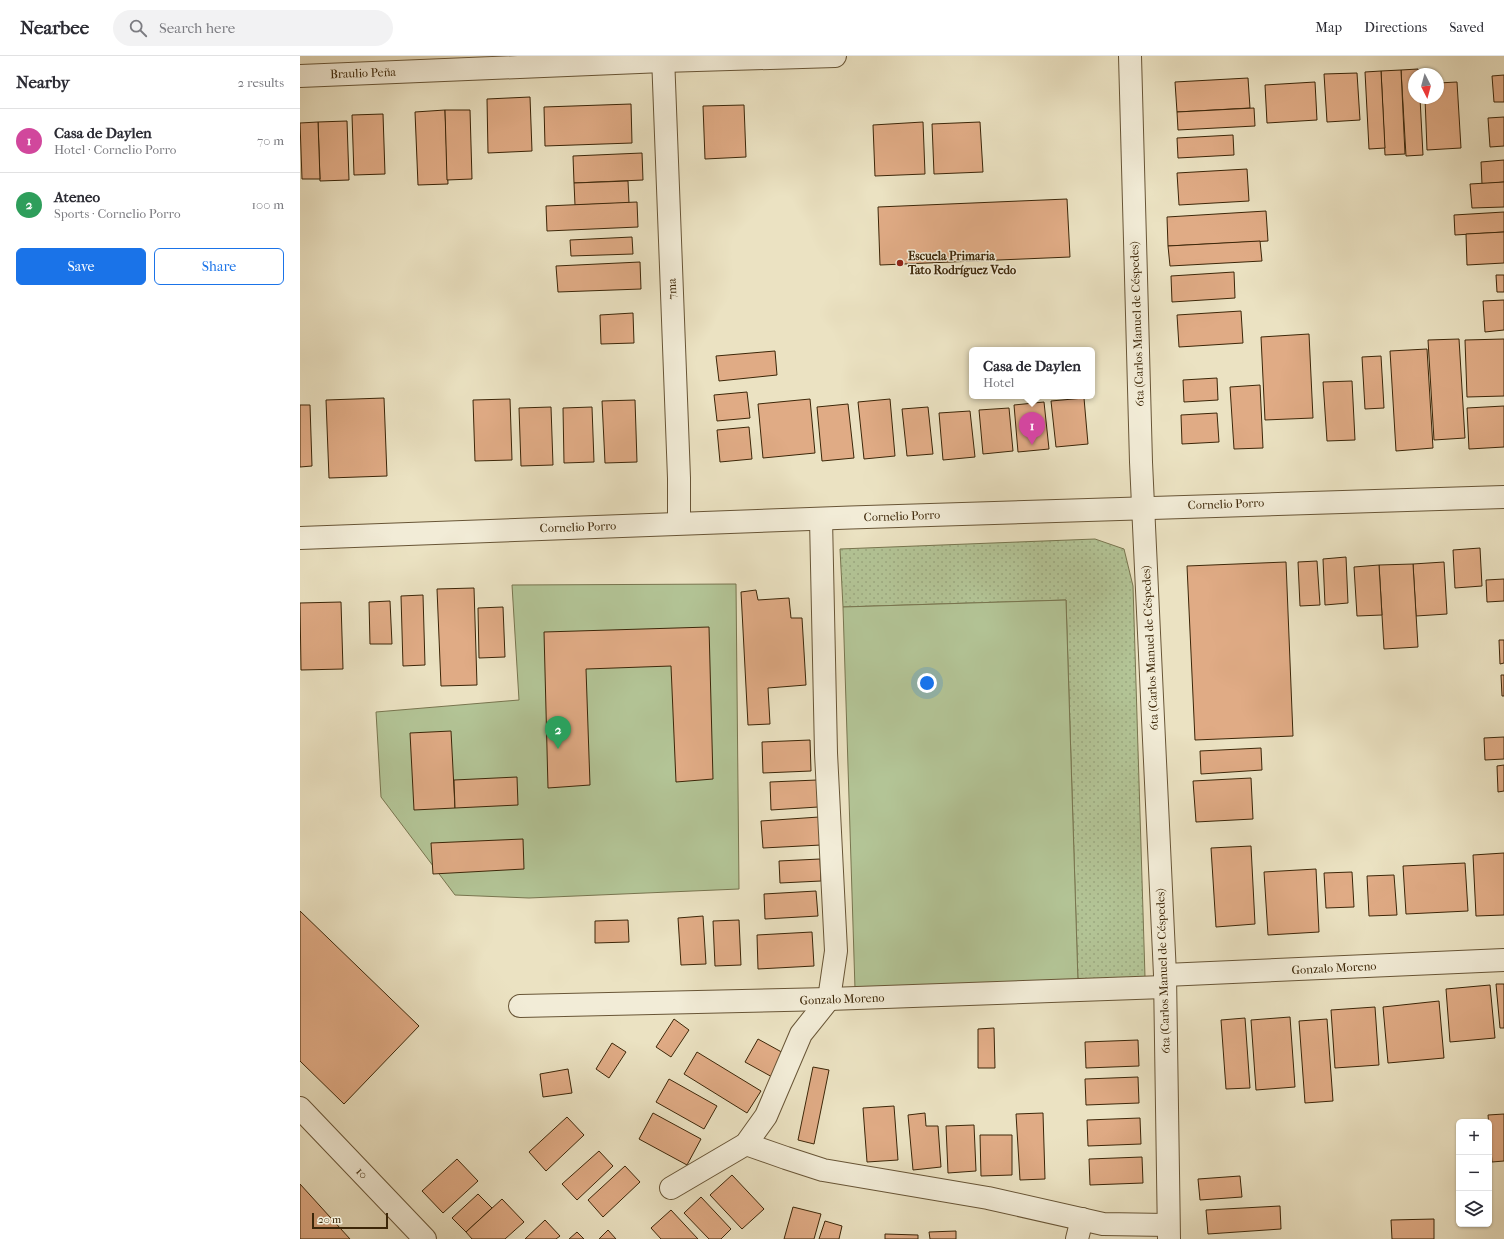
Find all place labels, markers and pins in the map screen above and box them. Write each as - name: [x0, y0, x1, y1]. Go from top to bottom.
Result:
- place label: Escuela Primaria Tato Rodríguez Vedo: [907, 249, 1016, 278]
- marker: Escuela Primaria Tato Rodríguez Vedo: [895, 258, 905, 268]
- pin: 1: [1019, 412, 1045, 445]
- pin: 2: [545, 716, 571, 749]

